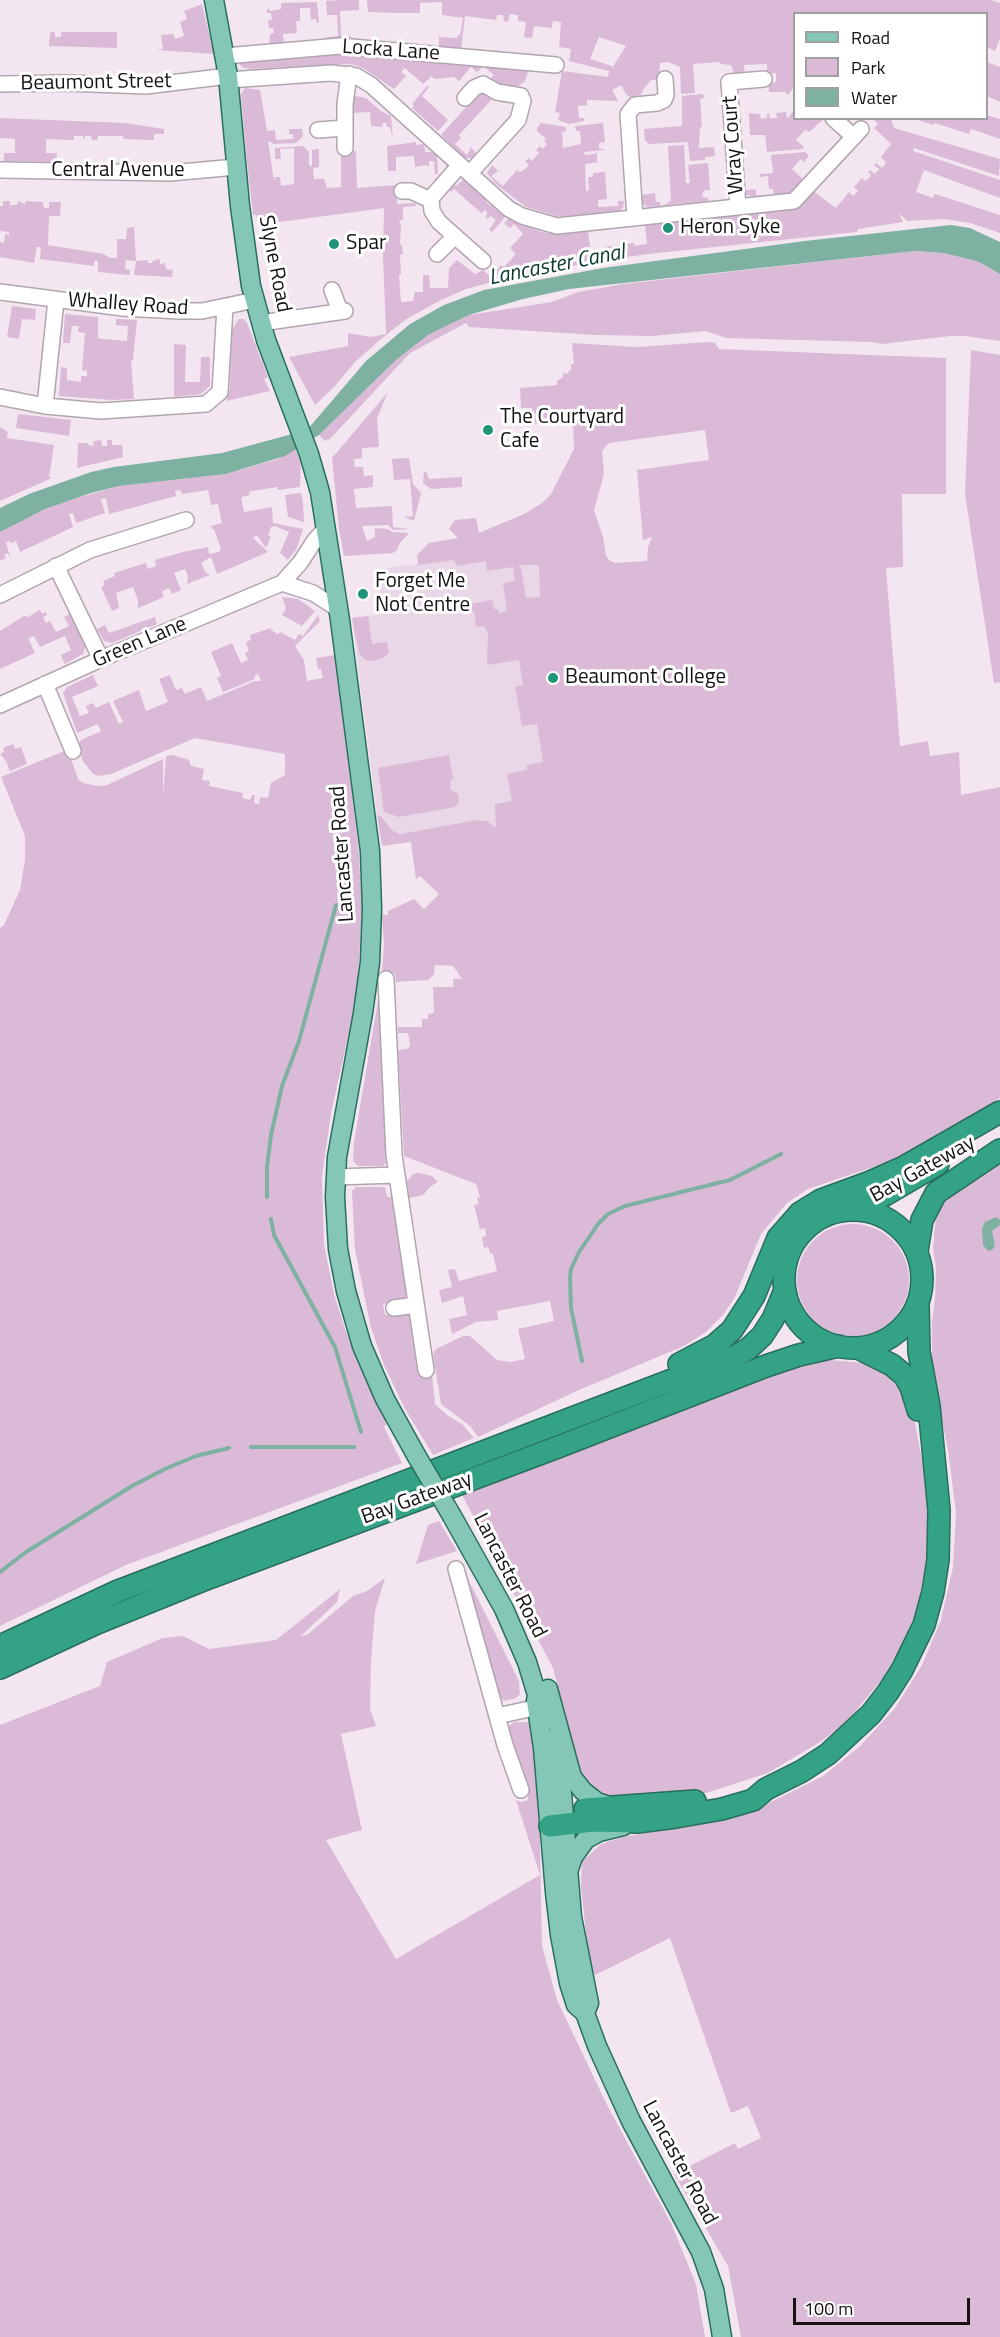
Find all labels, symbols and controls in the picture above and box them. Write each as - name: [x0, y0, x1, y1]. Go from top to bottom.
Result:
- legend: [793, 12, 988, 120]
- text: Road: [851, 24, 890, 51]
- street label: Locka Lane: [341, 35, 441, 67]
- text: Park: [851, 54, 885, 81]
- street label: Beaumont Street: [20, 69, 172, 97]
- text: Water: [851, 84, 897, 111]
- street label: Wray Court: [718, 95, 750, 195]
- street label: Central Avenue: [51, 158, 185, 184]
- street label: Slyne Road: [252, 213, 296, 315]
- place label: Heron Syke: [680, 215, 780, 241]
- marker: Heron Syke: [661, 221, 675, 235]
- place label: Spar: [346, 231, 386, 257]
- marker: Spar: [327, 237, 341, 251]
- water label: Lancaster Canal: [487, 240, 627, 292]
- street label: Whalley Road: [67, 288, 189, 322]
- place label: The Courtyard Cafe: [500, 405, 624, 455]
- marker: The Courtyard Cafe: [481, 423, 495, 437]
- place label: Forget Me Not Centre: [375, 569, 470, 619]
- marker: Forget Me Not Centre: [356, 587, 370, 601]
- street label: Green Lane: [89, 612, 191, 674]
- place label: Beaumont College: [565, 665, 726, 691]
- marker: Beaumont College: [546, 671, 560, 685]
- street label: Lancaster Road: [326, 785, 360, 923]
- street label: Bay Gateway: [866, 1131, 980, 1209]
- street label: Bay Gateway: [358, 1467, 476, 1531]
- street label: Lancaster Road: [467, 1509, 551, 1643]
- street label: Lancaster Road: [636, 2097, 722, 2229]
- scale bar: [796, 2286, 973, 2324]
- text: 100 m: [804, 2295, 853, 2322]

